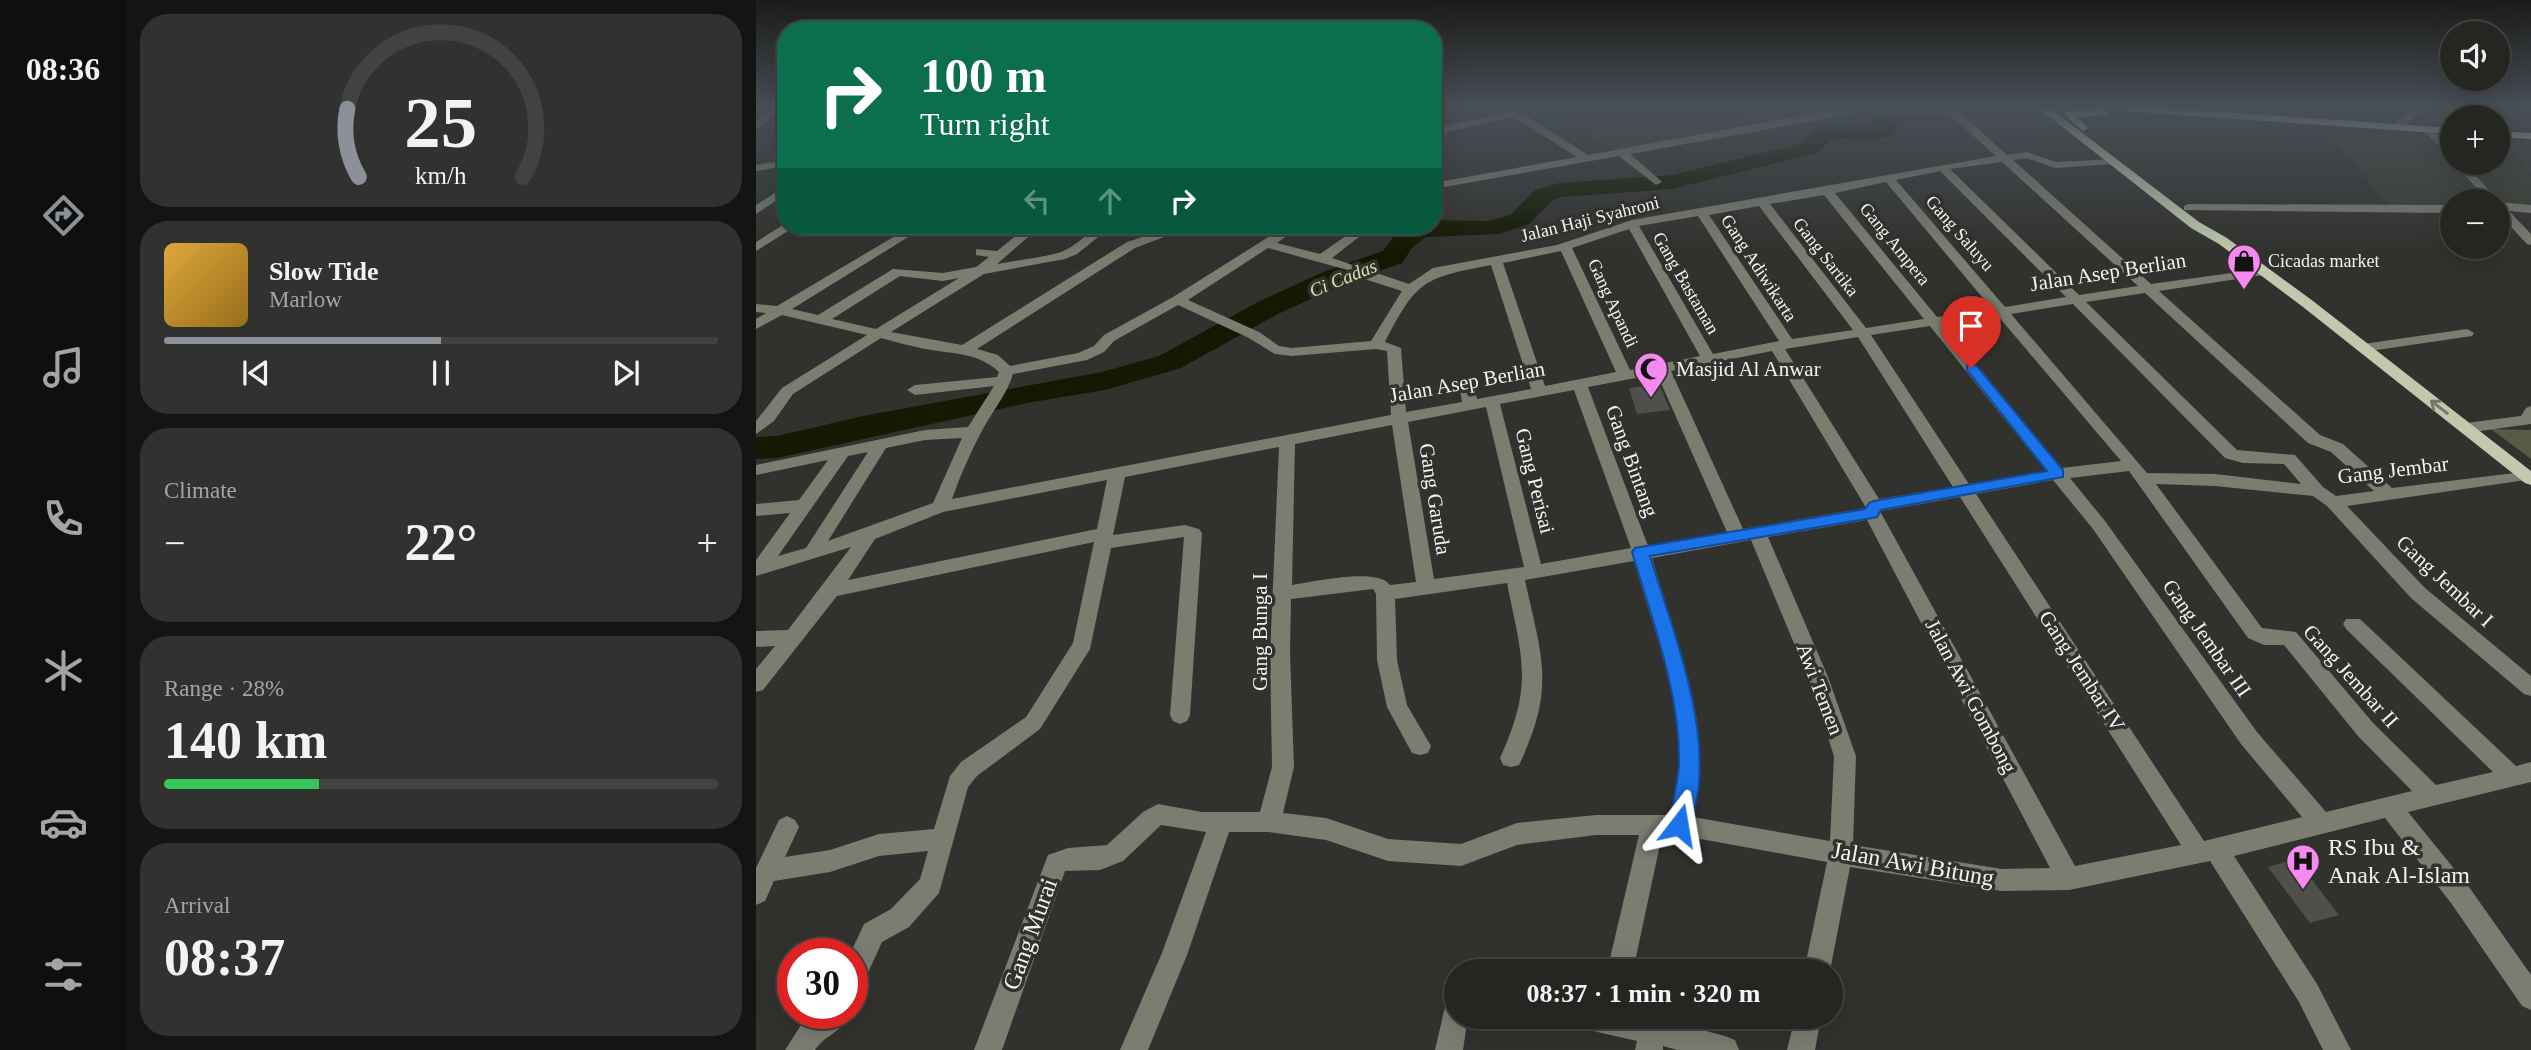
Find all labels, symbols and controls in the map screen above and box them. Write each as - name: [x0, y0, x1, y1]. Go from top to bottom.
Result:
- map controls: [2440, 21, 2510, 259]
- button: sound: [2440, 21, 2510, 91]
- text: 100 m: [920, 48, 1047, 103]
- icon: right: [805, 49, 896, 140]
- text: 08:36: [26, 51, 100, 87]
- text: 25: [405, 82, 477, 163]
- button: +: [2440, 105, 2510, 175]
- text: Turn right: [920, 106, 1050, 142]
- text: km/h: [415, 161, 467, 188]
- icon: left: [1018, 182, 1056, 220]
- icon: ahead: [1091, 182, 1129, 220]
- icon: right: [1164, 182, 1202, 220]
- button: −: [2440, 189, 2510, 259]
- icon: directions: [39, 191, 88, 240]
- street label: Gang Saluyu: [1922, 191, 1998, 275]
- street label: Jalan Haji Syahroni: [1519, 192, 1661, 246]
- street label: Gang Ampera: [1856, 199, 1934, 289]
- street label: Gang Adiwikarta: [1717, 211, 1801, 325]
- street label: Gang Sartika: [1789, 214, 1863, 300]
- street label: Gang Bastaman: [1649, 228, 1723, 338]
- shop icon: Cicadas market: [2225, 242, 2263, 291]
- street label: Jalan Asep Berlian: [2028, 248, 2188, 296]
- place label: Cicadas market: [2268, 251, 2379, 271]
- water label: Ci Cadas: [1306, 255, 1380, 301]
- street label: Gang Apandi: [1584, 256, 1642, 350]
- text: Slow Tide: [269, 257, 379, 286]
- text: Marlow: [269, 287, 342, 312]
- pin: [1941, 296, 2001, 368]
- icon: arrive: [1952, 307, 1990, 345]
- icon: music: [39, 343, 88, 392]
- mosque icon: Masjid Al Anwar: [1632, 350, 1670, 399]
- icon: previous: [237, 354, 275, 392]
- icon: pause: [422, 354, 460, 392]
- icon: next: [607, 354, 645, 392]
- street label: Jalan Asep Berlian: [1387, 356, 1547, 407]
- place label: Masjid Al Anwar: [1676, 357, 1821, 381]
- one-way arrow: [2430, 399, 2448, 414]
- street label: Gang Bintang: [1601, 402, 1663, 521]
- street label: Gang Perisai: [1510, 426, 1560, 536]
- street label: Gang Garuda: [1414, 442, 1456, 557]
- street label: Gang Jembar: [2336, 451, 2450, 489]
- text: Climate: [164, 478, 237, 503]
- icon: phone: [39, 494, 88, 543]
- text: 22°: [405, 514, 477, 571]
- text: −: [164, 522, 185, 564]
- text: +: [697, 522, 718, 564]
- street label: Gang Jembar I: [2392, 530, 2498, 632]
- street label: Gang Bunga I: [1248, 573, 1272, 691]
- street label: Gang Jembar III: [2158, 575, 2256, 701]
- street label: Gang Jembar IV: [2034, 606, 2130, 736]
- street label: Jalan Awi Gombong: [1920, 615, 2022, 777]
- street label: Gang Jembar II: [2298, 619, 2404, 733]
- street label: Awi Temen: [1792, 640, 1849, 739]
- icon: climate: [39, 646, 88, 695]
- text: Range · 28%: [164, 676, 284, 701]
- text: 140 km: [164, 712, 327, 769]
- position arrow: [1642, 788, 1716, 862]
- icon: car: [39, 798, 88, 847]
- place label: RS Ibu & Anak Al-Islam: [2328, 834, 2470, 888]
- street label: Jalan Awi Bitung: [1830, 837, 1996, 891]
- hospital icon: RS Ibu & Anak Al-Islam: [2284, 842, 2322, 891]
- street label: Gang Murai: [998, 874, 1062, 993]
- text: Arrival: [164, 893, 230, 918]
- text: 08:37: [164, 929, 285, 986]
- speed limit sign: 30: [777, 938, 868, 1029]
- icon: filters: [39, 950, 88, 999]
- text: 08:37 · 1 min · 320 m: [1527, 979, 1761, 1008]

